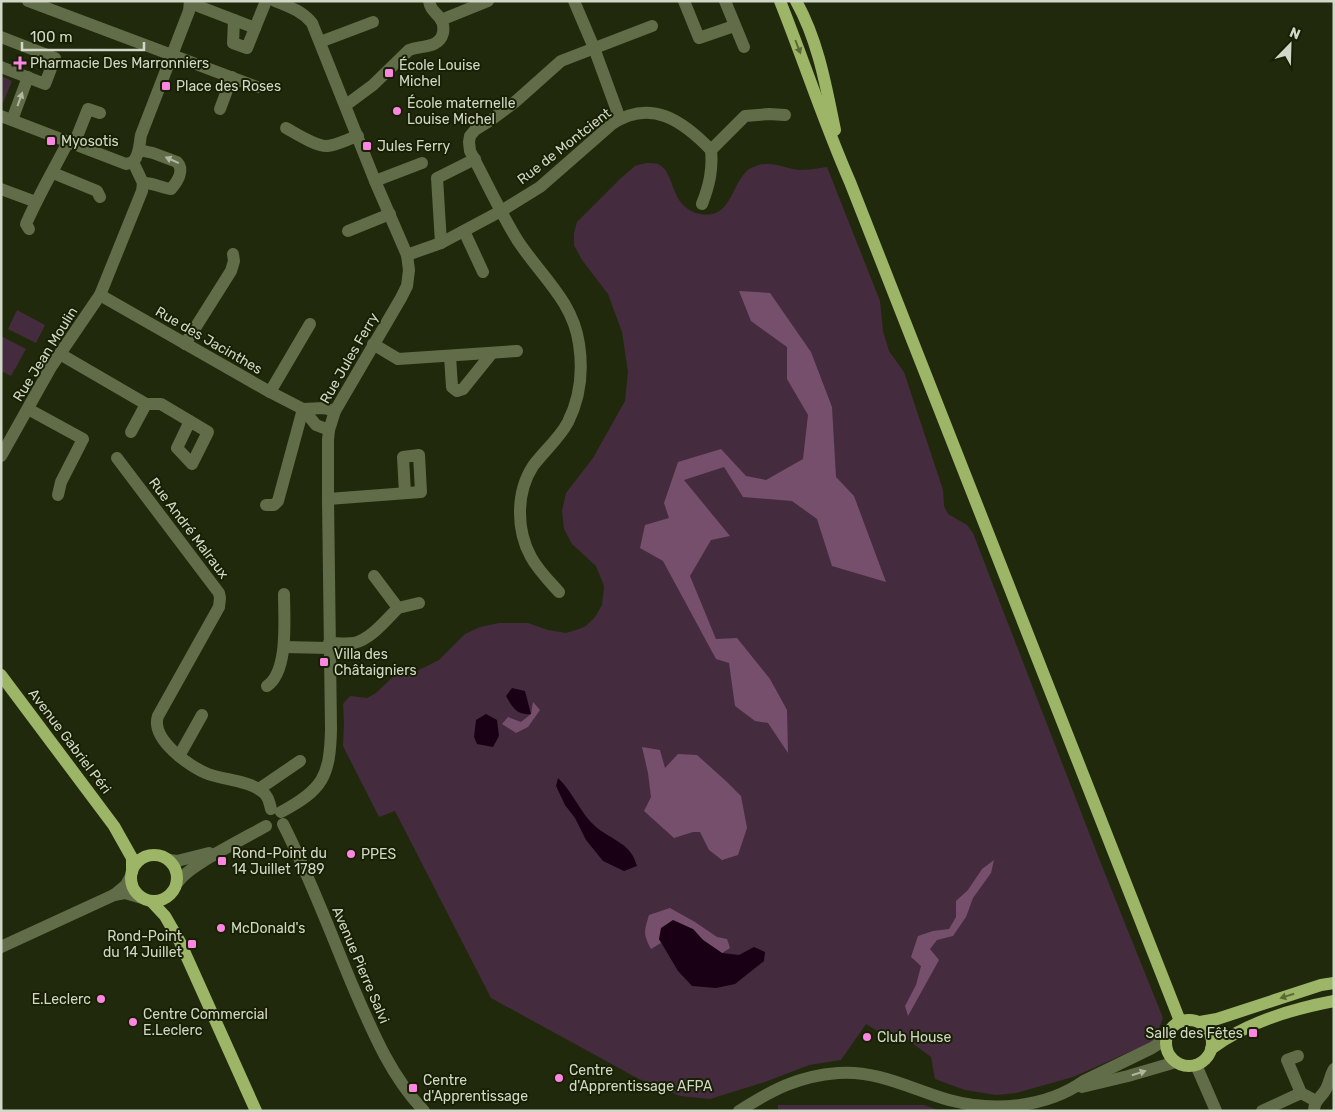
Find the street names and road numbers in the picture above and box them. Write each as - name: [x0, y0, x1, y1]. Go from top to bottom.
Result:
- street label: Rue de Montcient: [514, 104, 615, 188]
- street label: Rue des Jacinthes: [152, 303, 265, 378]
- street label: Rue Jean Moulin: [10, 304, 81, 405]
- street label: Rue Jules Ferry: [317, 310, 382, 407]
- street label: Rue André Malraux: [145, 474, 232, 583]
- street label: Avenue Gabriel Péri: [25, 686, 115, 797]
- street label: Avenue Pierre Salvi: [328, 904, 393, 1026]

